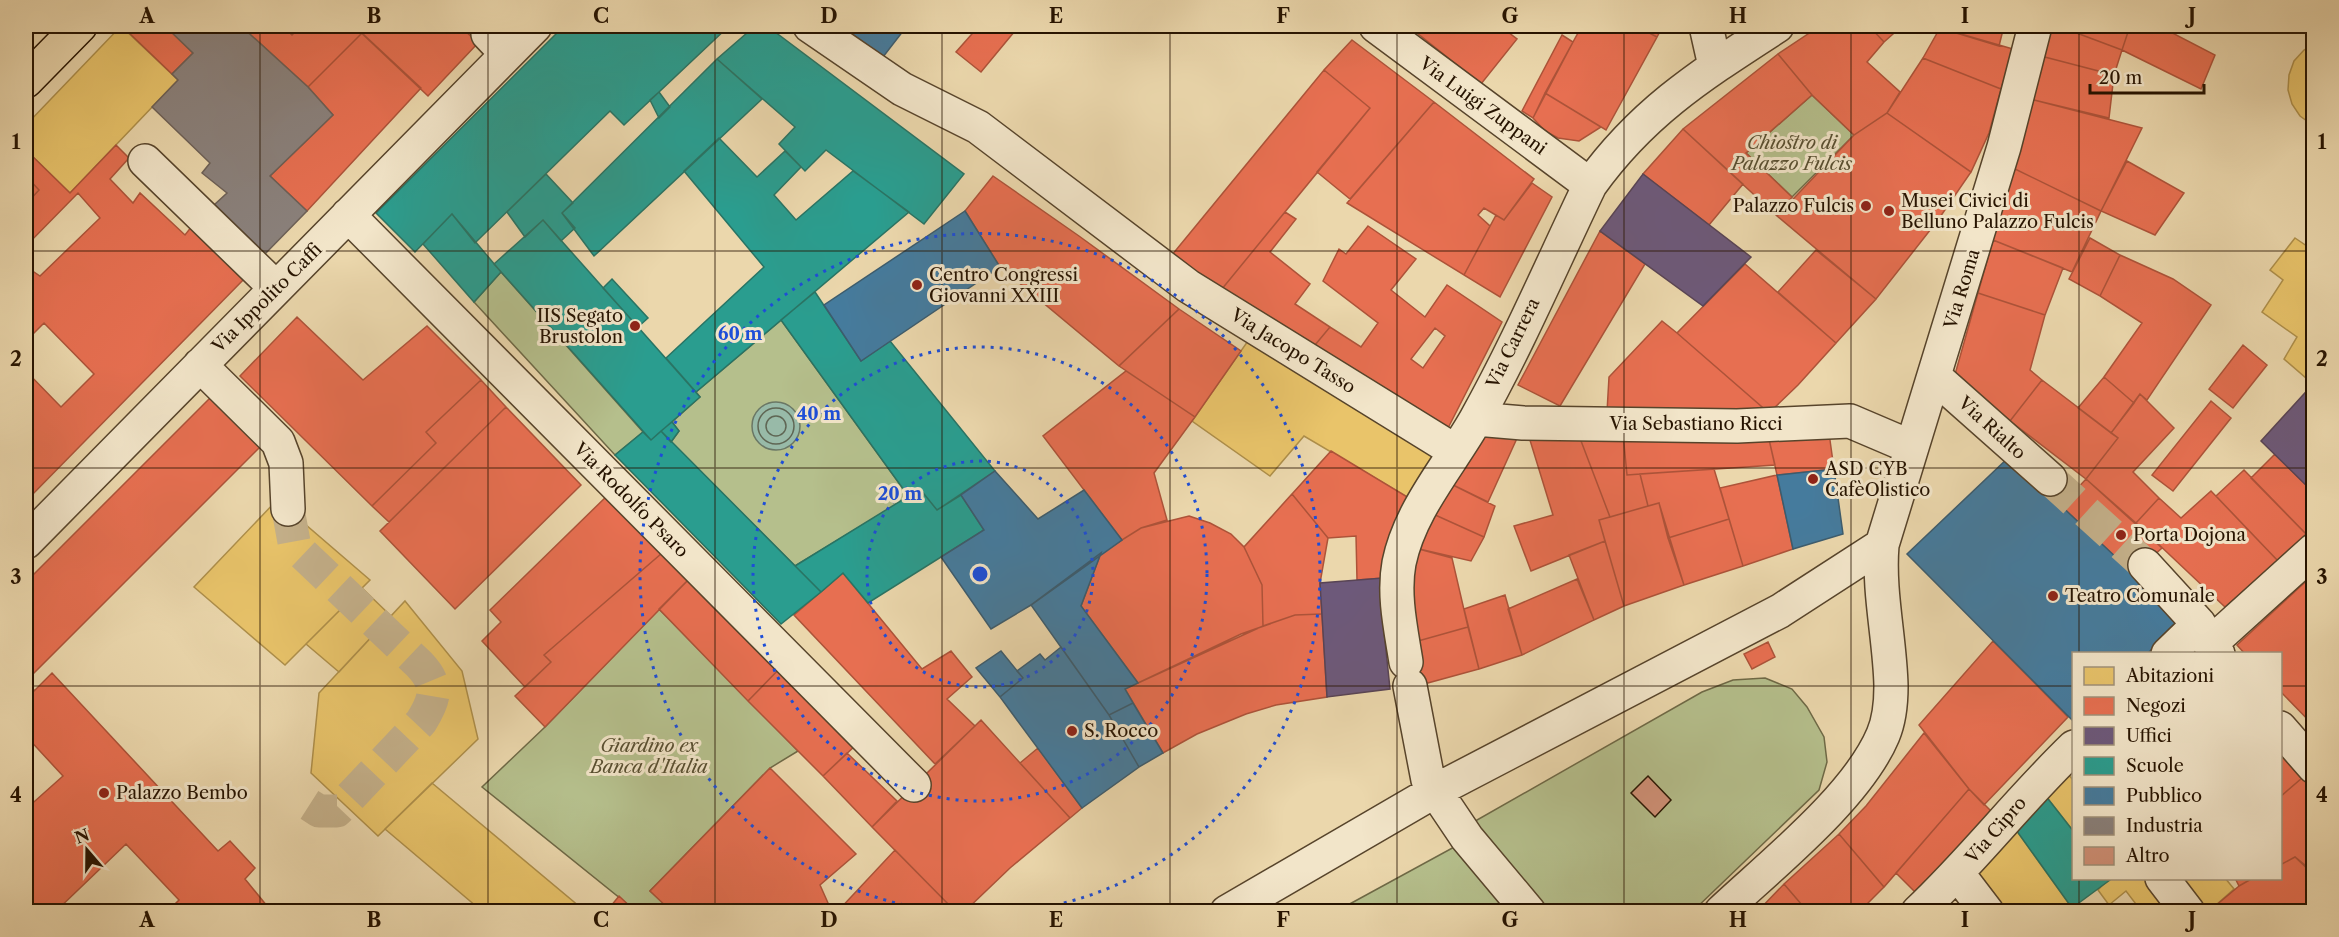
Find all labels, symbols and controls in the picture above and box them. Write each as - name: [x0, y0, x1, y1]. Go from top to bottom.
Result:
- text: A: [138, 4, 155, 28]
- text: B: [367, 4, 382, 28]
- text: C: [593, 4, 609, 28]
- text: D: [820, 4, 838, 28]
- text: E: [1049, 4, 1063, 28]
- text: F: [1276, 4, 1290, 28]
- text: G: [1502, 4, 1519, 28]
- text: H: [1729, 4, 1747, 28]
- text: I: [1961, 4, 1969, 28]
- text: J: [2184, 4, 2196, 28]
- street label: Via Luigi Zuppani: [1414, 52, 1551, 160]
- scale bar: [2090, 57, 2204, 95]
- text: 20 m: [2099, 67, 2143, 89]
- text: 1: [12, 130, 21, 154]
- text: 1: [2318, 130, 2327, 154]
- park label: Chiostro di Palazzo Fulcis: [1730, 132, 1852, 175]
- place label: Musei Civici di Belluno Palazzo Fulcis: [1901, 190, 2094, 233]
- place label: Palazzo Fulcis: [1733, 195, 1854, 217]
- marker: Palazzo Fulcis: [1859, 199, 1873, 213]
- marker: Musei Civici di Belluno Palazzo Fulcis: [1882, 204, 1896, 218]
- street label: Via Ippolito Caffi: [207, 238, 327, 358]
- street label: Via Roma: [1939, 246, 1985, 333]
- place label: Centro Congressi Giovanni XXIII: [929, 264, 1079, 307]
- marker: Centro Congressi Giovanni XXIII: [910, 278, 924, 292]
- street label: Via Carrera: [1481, 294, 1545, 393]
- street label: Via Jacopo Tasso: [1226, 303, 1359, 398]
- place label: IIS Segato Brustolon: [537, 305, 623, 348]
- marker: IIS Segato Brustolon: [628, 319, 642, 333]
- text: 60 m: [718, 323, 762, 345]
- text: 2: [10, 347, 22, 371]
- text: 2: [2316, 347, 2328, 371]
- street label: Via Rialto: [1953, 391, 2030, 464]
- text: 40 m: [797, 403, 841, 425]
- street label: Via Sebastiano Ricci: [1609, 413, 1783, 435]
- street label: Via Rodolfo Psaro: [568, 437, 693, 562]
- place label: ASD CYB CafèOlistico: [1824, 458, 1930, 501]
- marker: ASD CYB CafèOlistico: [1806, 472, 1820, 486]
- text: 20 m: [878, 483, 922, 505]
- place label: Porta Dojona: [2133, 524, 2247, 546]
- marker: Porta Dojona: [2114, 528, 2128, 542]
- centre of rings: [970, 564, 990, 584]
- text: 3: [10, 565, 22, 589]
- text: 3: [2316, 565, 2328, 589]
- place label: Teatro Comunale: [2065, 585, 2215, 607]
- marker: Teatro Comunale: [2046, 589, 2060, 603]
- legend: [2072, 652, 2282, 880]
- text: Abitazioni: [2125, 665, 2215, 687]
- text: Negozi: [2126, 695, 2186, 717]
- place label: S. Rocco: [1084, 720, 1158, 742]
- marker: S. Rocco: [1065, 724, 1079, 738]
- text: Uffici: [2126, 725, 2172, 747]
- park label: Giardino ex Banca d'Italia: [588, 735, 708, 778]
- text: Scuole: [2126, 755, 2184, 777]
- place label: Palazzo Bembo: [116, 782, 248, 804]
- text: 4: [10, 783, 22, 807]
- text: 4: [2316, 783, 2328, 807]
- text: Pubblico: [2126, 785, 2202, 807]
- marker: Palazzo Bembo: [97, 786, 111, 800]
- street label: Via Cipro: [1960, 792, 2031, 869]
- text: Industria: [2126, 815, 2203, 837]
- north arrow: [57, 820, 117, 880]
- text: N: [72, 824, 92, 848]
- text: Altro: [2125, 845, 2169, 867]
- text: A: [138, 908, 155, 932]
- text: B: [367, 908, 382, 932]
- text: C: [593, 908, 609, 932]
- text: D: [820, 908, 838, 932]
- text: E: [1049, 908, 1063, 932]
- text: F: [1276, 908, 1290, 932]
- text: G: [1502, 908, 1519, 932]
- text: H: [1729, 908, 1747, 932]
- text: I: [1961, 908, 1969, 932]
- text: J: [2184, 908, 2196, 932]

